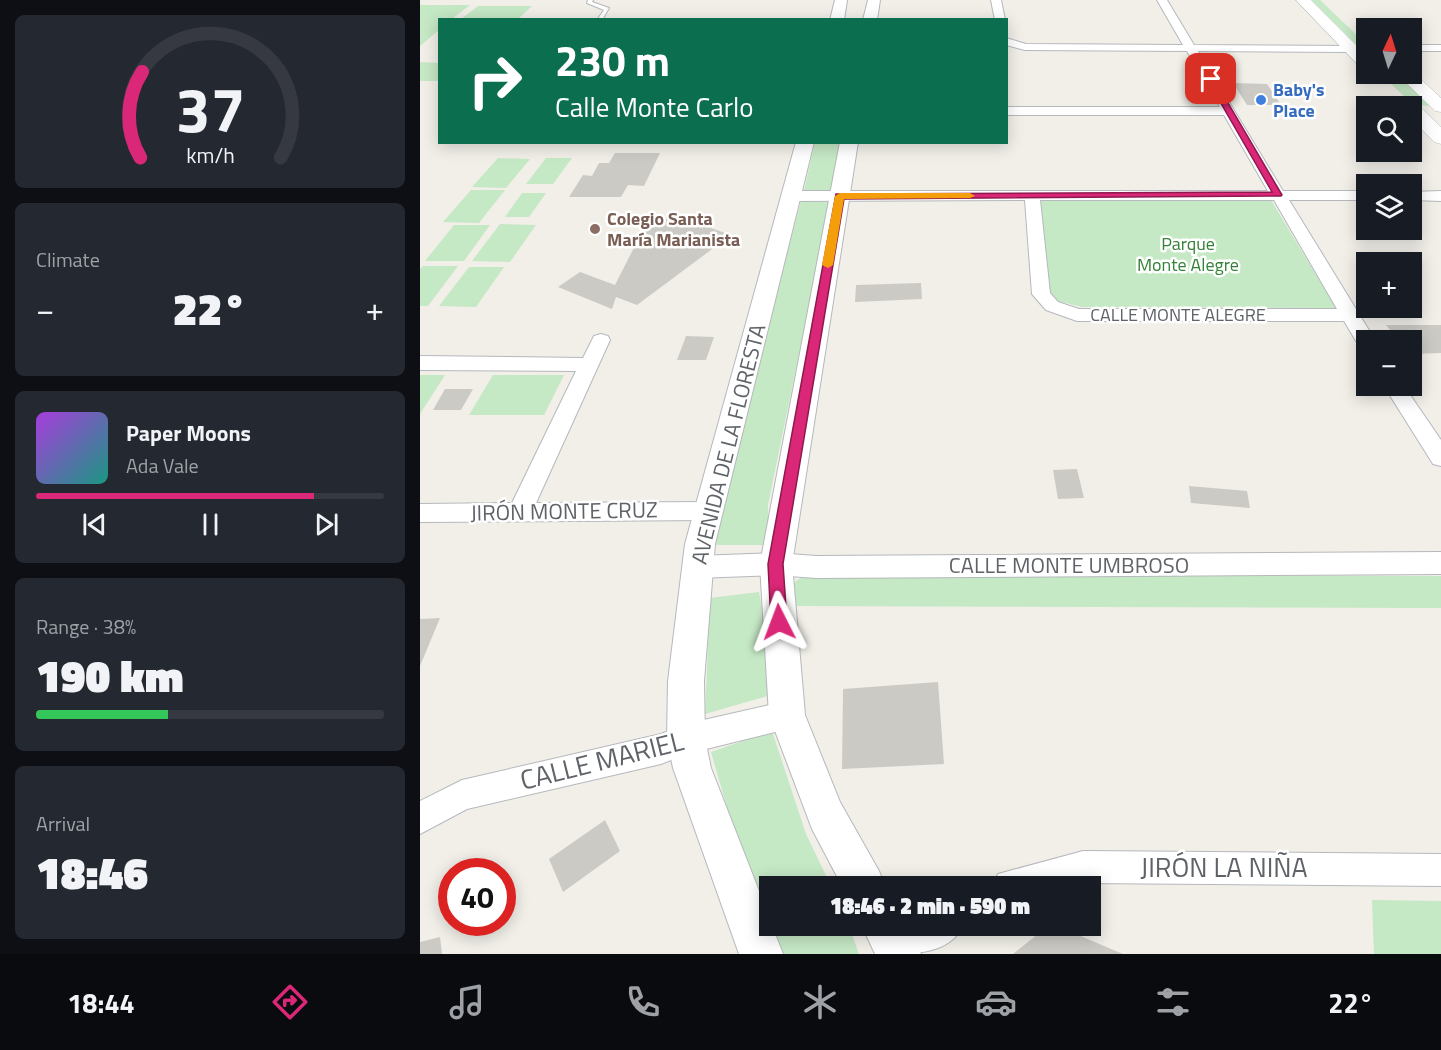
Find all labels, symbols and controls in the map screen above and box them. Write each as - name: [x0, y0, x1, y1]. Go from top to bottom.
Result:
- north arrow: [1356, 18, 1422, 84]
- map controls: [1356, 18, 1422, 396]
- text: 230 m: [555, 28, 670, 92]
- icon: right: [456, 42, 534, 120]
- pin: [1185, 53, 1236, 104]
- text: 37: [175, 62, 245, 157]
- icon: arrive: [1194, 62, 1227, 95]
- place label: Baby's Place: [1273, 76, 1325, 124]
- text: Calle Monte Carlo: [555, 86, 754, 127]
- marker: Baby's Place: [1254, 93, 1268, 107]
- button: search: [1356, 96, 1422, 162]
- text: km/h: [186, 140, 234, 172]
- button: layers: [1356, 174, 1422, 240]
- place label: Colegio Santa María Marianista: [607, 205, 740, 253]
- marker: Colegio Santa María Marianista: [588, 222, 602, 236]
- park label: Parque Monte Alegre: [1137, 230, 1239, 278]
- text: Climate: [36, 244, 100, 275]
- button: +: [1356, 252, 1422, 318]
- text: 22°: [173, 274, 247, 342]
- text: −: [36, 284, 54, 334]
- text: +: [366, 284, 384, 334]
- street label: CALLE MONTE ALEGRE: [1090, 301, 1266, 328]
- street label: AVENIDA DE LA FLORESTA: [682, 320, 774, 568]
- button: −: [1356, 330, 1422, 396]
- text: Paper Moons: [126, 416, 251, 450]
- text: Ada Vale: [126, 450, 199, 481]
- street label: JIRÓN MONTE CRUZ: [470, 492, 658, 530]
- icon: previous: [78, 508, 111, 541]
- icon: pause: [194, 508, 227, 541]
- icon: next: [310, 508, 343, 541]
- street label: CALLE MONTE UMBROSO: [949, 548, 1189, 582]
- position arrow: [747, 590, 811, 654]
- text: Range · 38%: [36, 611, 136, 642]
- text: 190 km: [36, 641, 184, 709]
- street label: CALLE MARIEL: [515, 719, 688, 800]
- text: Arrival: [36, 808, 90, 839]
- text: 18:46: [36, 838, 148, 906]
- street label: JIRÓN LA NIÑA: [1140, 846, 1308, 887]
- speed limit sign: 40: [438, 858, 516, 936]
- text: 18:46 · 2 min · 590 m: [830, 889, 1030, 923]
- icon: directions: [269, 981, 311, 1023]
- icon: music: [446, 981, 488, 1023]
- icon: phone: [622, 981, 664, 1023]
- icon: climate: [799, 981, 841, 1023]
- icon: car: [975, 981, 1017, 1023]
- icon: filters: [1152, 981, 1194, 1023]
- text: 18:44: [67, 982, 135, 1023]
- text: 22°: [1328, 982, 1374, 1023]

